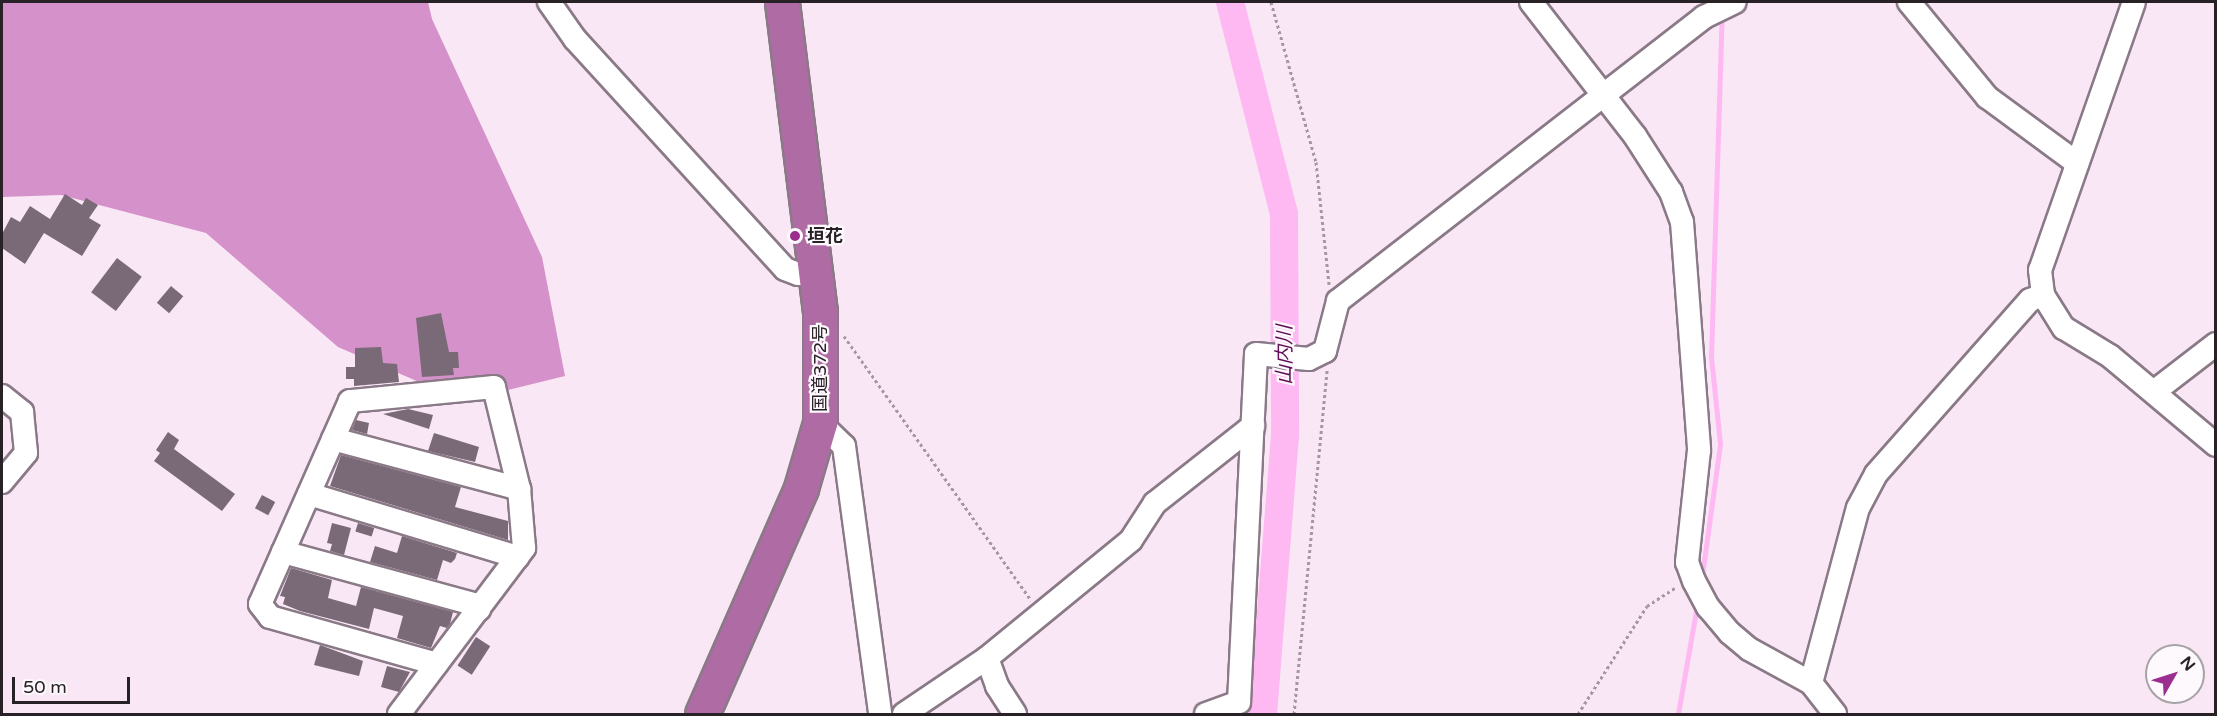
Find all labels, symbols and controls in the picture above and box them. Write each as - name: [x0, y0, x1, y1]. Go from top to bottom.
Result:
- place label: 垣花: [807, 225, 843, 247]
- marker: 垣花: [788, 229, 802, 243]
- street label: 国道372号: [809, 324, 831, 412]
- water label: 山内川: [1273, 325, 1297, 385]
- north arrow: [2145, 644, 2205, 704]
- text: N: [2176, 653, 2199, 675]
- scale bar: [15, 665, 134, 703]
- text: 50 m: [23, 676, 67, 698]

